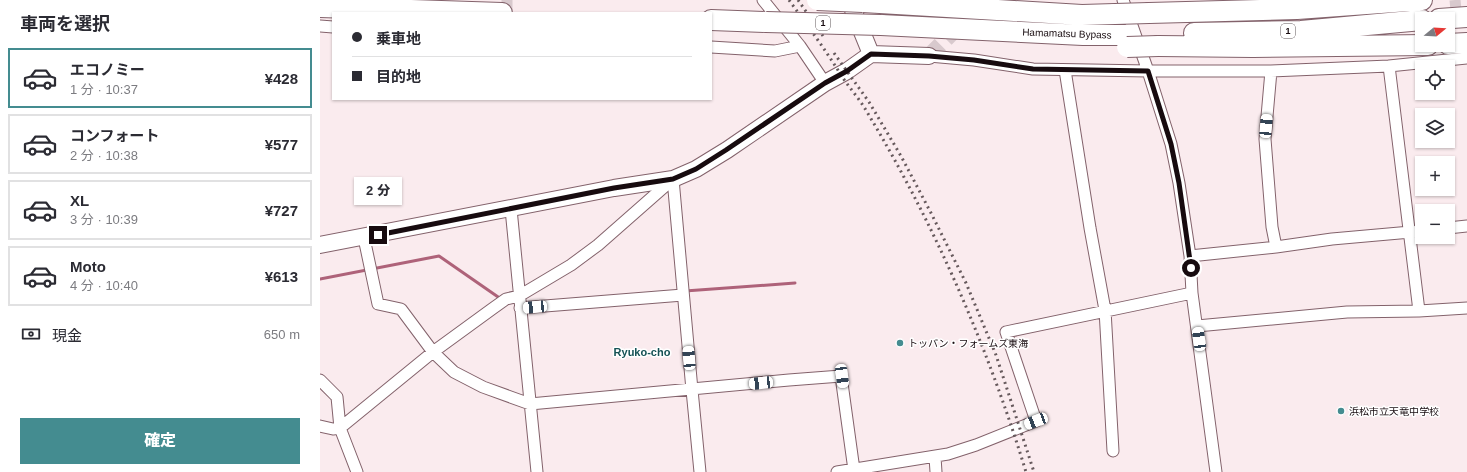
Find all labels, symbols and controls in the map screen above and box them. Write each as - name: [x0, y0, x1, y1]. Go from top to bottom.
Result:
- north arrow: [1415, 12, 1455, 52]
- map controls: [1415, 12, 1455, 244]
- text: 車両を選択: [20, 14, 110, 34]
- road number: 1: [816, 16, 830, 30]
- road number: 1: [1281, 24, 1295, 38]
- street label: Hamamatsu Bypass: [1022, 26, 1112, 41]
- text: 乗車地: [376, 30, 421, 47]
- icon: car: [22, 60, 58, 96]
- button: locate: [1415, 60, 1455, 100]
- text: エコノミー: [70, 61, 145, 78]
- text: 目的地: [376, 68, 421, 85]
- text: ¥428: [265, 70, 298, 87]
- text: 1 分 · 10:37: [70, 82, 138, 97]
- button: layers: [1415, 108, 1455, 148]
- car: [1259, 114, 1273, 138]
- icon: car: [22, 126, 58, 162]
- text: コンフォート: [70, 127, 160, 144]
- text: ¥577: [265, 136, 298, 153]
- text: 2 分 · 10:38: [70, 148, 138, 163]
- button: +: [1415, 156, 1455, 196]
- callout: 2 分: [354, 177, 402, 205]
- text: 2 分: [366, 183, 390, 198]
- icon: car: [22, 192, 58, 228]
- text: XL: [70, 192, 89, 209]
- text: ¥727: [265, 202, 298, 219]
- button: −: [1415, 204, 1455, 244]
- text: 3 分 · 10:39: [70, 212, 138, 227]
- route end: [369, 226, 387, 244]
- icon: car: [22, 258, 58, 294]
- text: Moto: [70, 258, 106, 275]
- route start: [1182, 259, 1200, 277]
- text: ¥613: [265, 268, 298, 285]
- text: 4 分 · 10:40: [70, 278, 138, 293]
- car: [523, 300, 547, 314]
- icon: cash: [20, 323, 42, 345]
- car: [1191, 326, 1207, 352]
- text: 現金: [52, 327, 82, 344]
- text: 650 m: [264, 327, 300, 342]
- marker: トッパン・フォームズ東海: [895, 338, 905, 348]
- place label: トッパン・フォームズ東海: [908, 338, 1028, 349]
- district label: Ryuko-cho: [614, 346, 671, 358]
- car: [682, 346, 696, 370]
- car: [834, 363, 850, 389]
- car: [748, 376, 774, 390]
- marker: 浜松市立天竜中学校: [1336, 406, 1346, 416]
- place label: 浜松市立天竜中学校: [1349, 406, 1439, 417]
- car: [1023, 411, 1049, 431]
- button: 確定: [20, 418, 300, 464]

